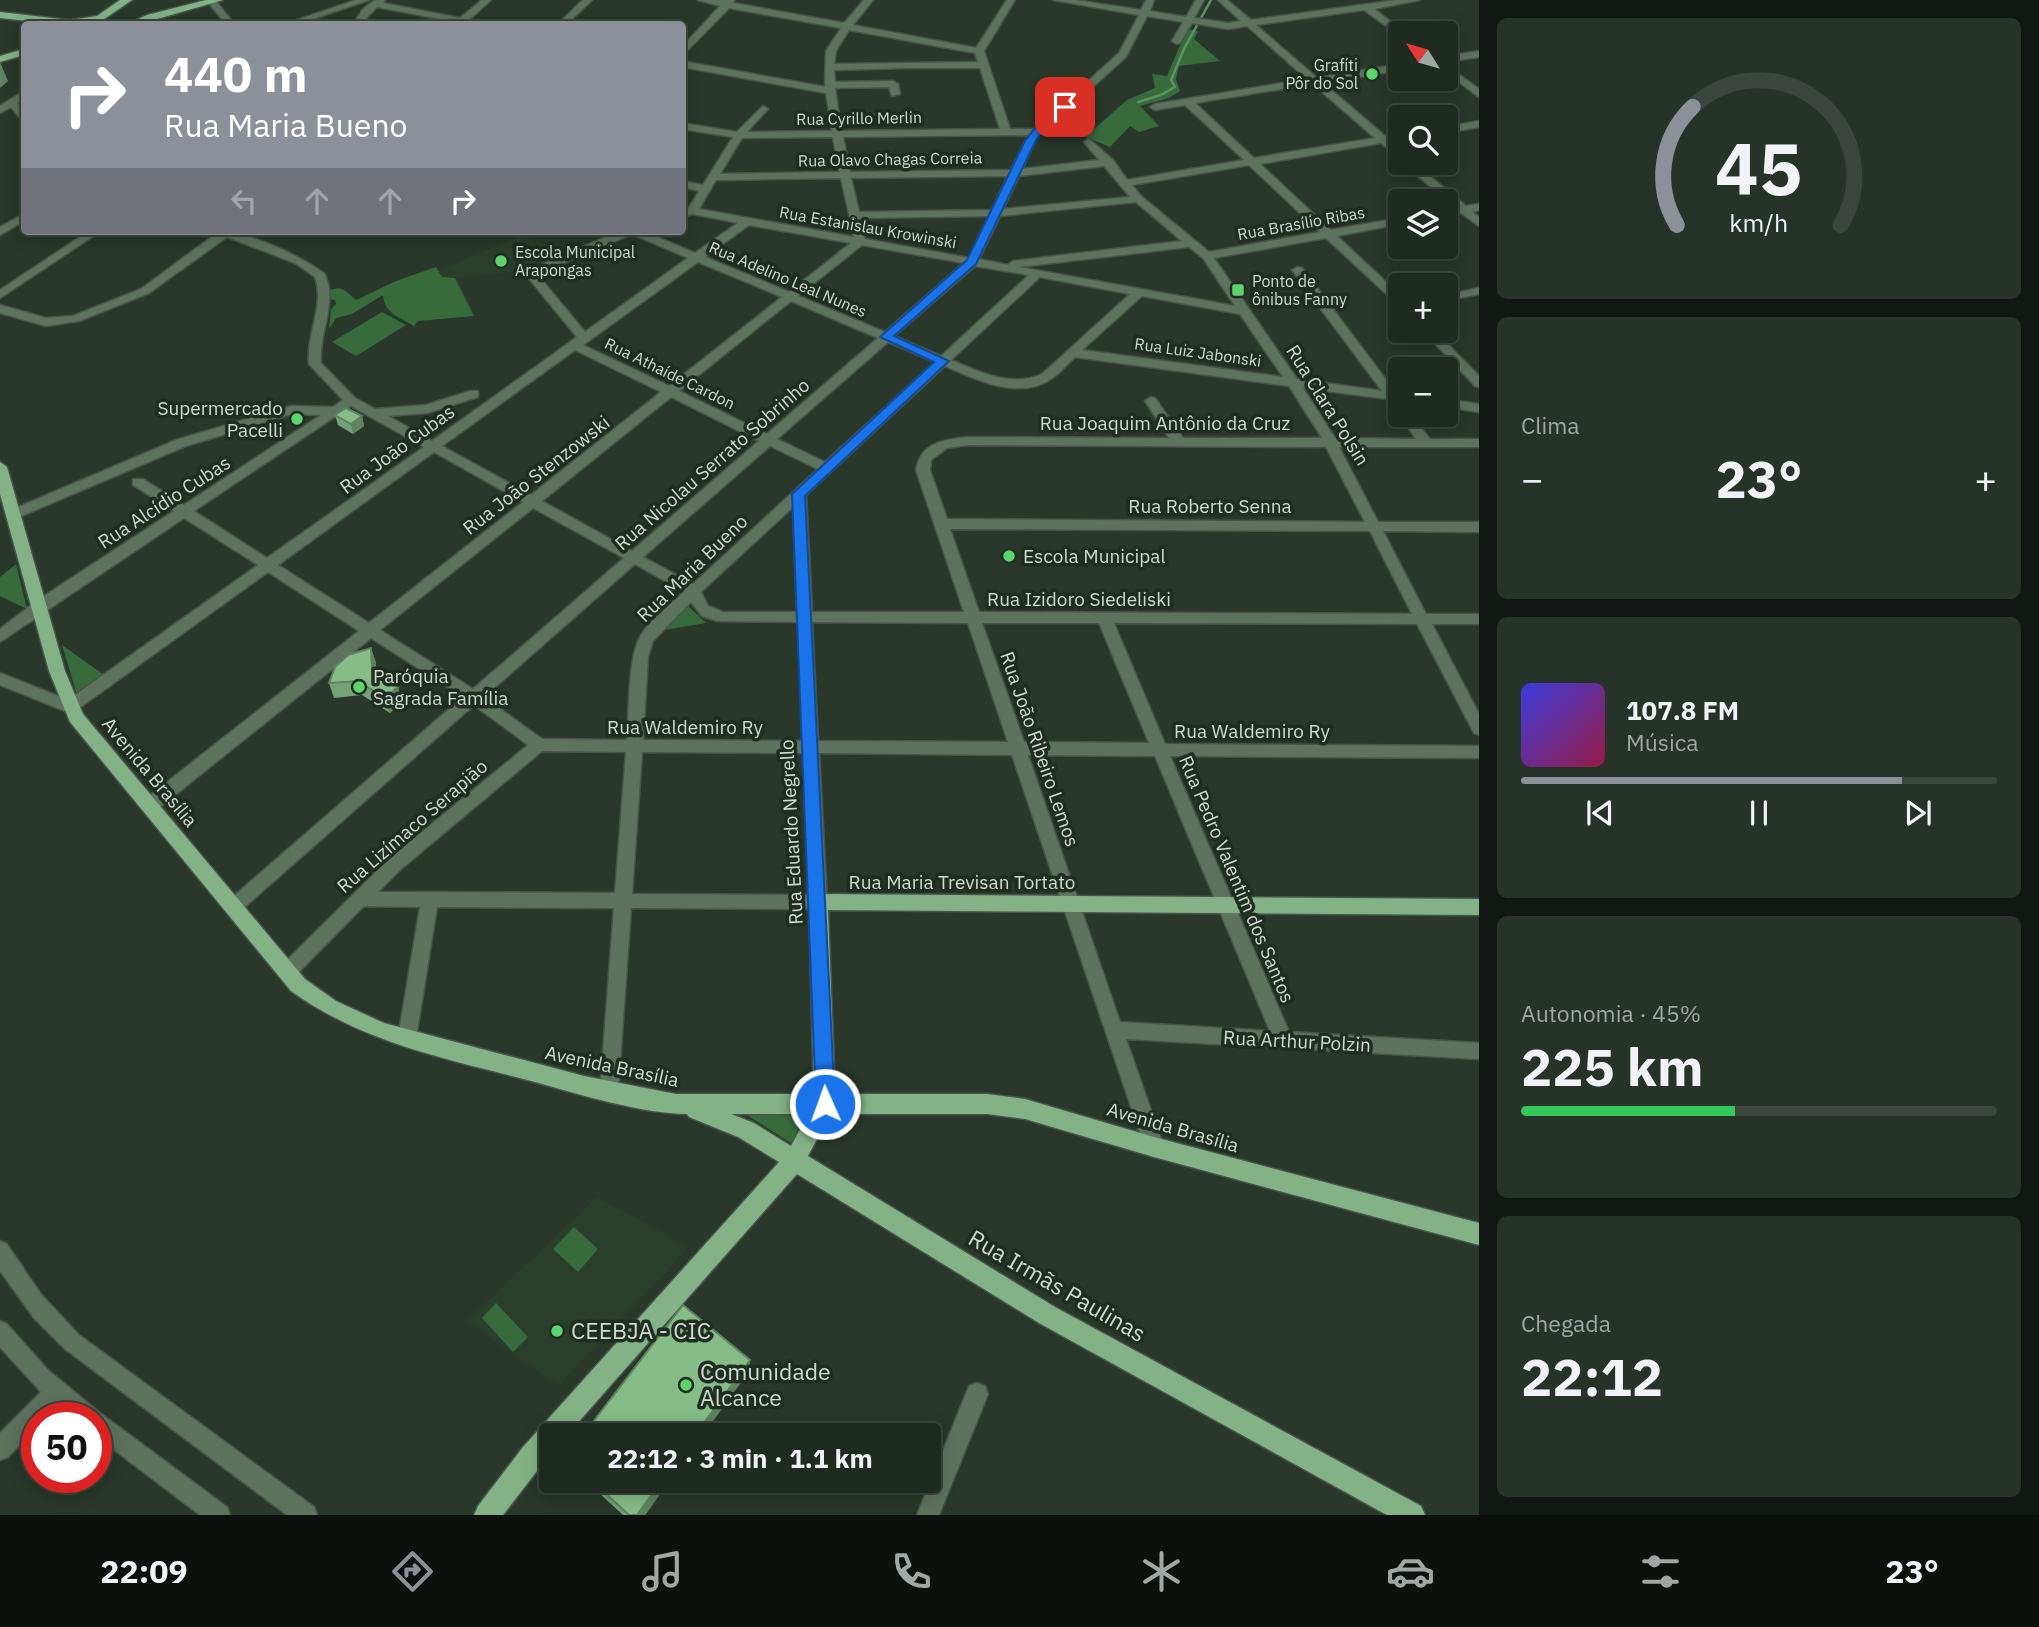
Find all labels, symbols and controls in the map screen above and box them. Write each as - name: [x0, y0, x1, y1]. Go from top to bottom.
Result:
- north arrow: [1388, 21, 1458, 91]
- map controls: [1388, 21, 1458, 427]
- text: 440 m: [164, 42, 308, 105]
- icon: right: [49, 49, 140, 140]
- place label: Grafíti Pôr do Sol: [1285, 55, 1358, 93]
- marker: Grafíti Pôr do Sol: [1364, 66, 1380, 82]
- pin: [1035, 77, 1095, 137]
- icon: arrive: [1046, 88, 1084, 126]
- text: Rua Maria Bueno: [164, 104, 408, 146]
- button: search: [1388, 105, 1458, 175]
- street label: Rua Cyrillo Merlin: [796, 107, 922, 129]
- text: 45: [1715, 120, 1803, 215]
- street label: Rua Olavo Chagas Correia: [798, 147, 983, 171]
- icon: left: [225, 182, 263, 220]
- icon: ahead: [298, 182, 336, 220]
- icon: ahead: [371, 182, 409, 220]
- icon: right: [444, 182, 482, 220]
- button: layers: [1388, 189, 1458, 259]
- street label: Rua Estanislau Krowinski: [778, 202, 958, 252]
- street label: Rua Brasílio Ribas: [1236, 202, 1366, 244]
- text: km/h: [1730, 206, 1788, 239]
- street label: Rua Adelino Leal Nunes: [706, 237, 870, 321]
- place label: Escola Municipal Arapongas: [515, 242, 635, 280]
- marker: Escola Municipal Arapongas: [493, 253, 509, 269]
- place label: Ponto de ônibus Fanny: [1252, 271, 1347, 309]
- button: +: [1388, 273, 1458, 343]
- marker: Ponto de ônibus Fanny: [1230, 282, 1246, 298]
- street label: Rua Athaíde Cardon: [602, 333, 738, 413]
- street label: Rua Luiz Jabonski: [1133, 333, 1263, 371]
- street label: Rua Clara Polsin: [1281, 340, 1375, 470]
- button: −: [1388, 357, 1458, 427]
- street label: Rua Nicolau Serrato Sobrinho: [610, 373, 814, 555]
- place label: Supermercado Pacelli: [157, 396, 283, 442]
- street label: Rua João Cubas: [335, 399, 459, 499]
- street label: Rua João Stenzowski: [458, 410, 614, 540]
- text: Clima: [1521, 410, 1580, 440]
- marker: Supermercado Pacelli: [289, 411, 305, 427]
- street label: Rua Joaquim Antônio da Cruz: [1040, 411, 1290, 435]
- text: 23°: [1716, 445, 1802, 512]
- street label: Rua Alcídio Cubas: [93, 450, 235, 554]
- text: −: [1521, 454, 1544, 503]
- text: +: [1974, 454, 1997, 503]
- street label: Rua Roberto Senna: [1128, 494, 1292, 518]
- street label: Rua Maria Bueno: [632, 509, 752, 627]
- place label: Escola Municipal: [1023, 544, 1166, 568]
- marker: Escola Municipal: [1001, 548, 1017, 564]
- street label: Rua Izidoro Siedeliski: [987, 587, 1171, 611]
- street label: Rua João Ribeiro Lemos: [995, 648, 1085, 850]
- place label: Paróquia Sagrada Família: [373, 664, 508, 710]
- marker: Paróquia Sagrada Família: [351, 679, 367, 695]
- text: 107.8 FM: [1626, 693, 1739, 727]
- street label: Avenida Brasília: [97, 712, 203, 832]
- street label: Rua Waldemiro Ry: [607, 715, 764, 739]
- street label: Rua Waldemiro Ry: [1174, 719, 1331, 743]
- text: Música: [1626, 727, 1699, 757]
- street label: Rua Eduardo Negrello: [774, 739, 808, 925]
- street label: Rua Pedro Valentim dos Santos: [1174, 752, 1300, 1006]
- street label: Rua Lizímaco Serapião: [332, 754, 492, 898]
- icon: previous: [1581, 794, 1619, 832]
- icon: pause: [1740, 794, 1778, 832]
- icon: next: [1899, 794, 1937, 832]
- street label: Rua Maria Trevisan Tortato: [849, 870, 1075, 894]
- text: Autonomia · 45%: [1521, 998, 1701, 1028]
- street label: Rua Arthur Polzin: [1223, 1025, 1371, 1057]
- text: 225 km: [1521, 1033, 1703, 1100]
- street label: Avenida Brasília: [543, 1040, 681, 1092]
- position arrow: [788, 1067, 862, 1141]
- street label: Avenida Brasília: [1104, 1097, 1242, 1157]
- street label: Rua Irmãs Paulinas: [964, 1222, 1151, 1348]
- text: Chegada: [1521, 1308, 1611, 1338]
- place label: CEEBJA - CIC: [571, 1315, 711, 1345]
- marker: CEEBJA - CIC: [549, 1323, 565, 1339]
- text: 22:12: [1521, 1343, 1663, 1410]
- place label: Comunidade Alcance: [700, 1356, 831, 1412]
- marker: Comunidade Alcance: [678, 1377, 694, 1393]
- speed limit sign: 50: [21, 1402, 112, 1493]
- text: 22:12 · 3 min · 1.1 km: [607, 1441, 873, 1475]
- icon: directions: [388, 1547, 437, 1596]
- icon: music: [638, 1547, 687, 1596]
- icon: phone: [887, 1547, 936, 1596]
- icon: climate: [1137, 1547, 1186, 1596]
- icon: car: [1386, 1547, 1435, 1596]
- icon: filters: [1636, 1547, 1685, 1596]
- text: 22:09: [100, 1550, 188, 1592]
- text: 23°: [1885, 1550, 1939, 1592]

